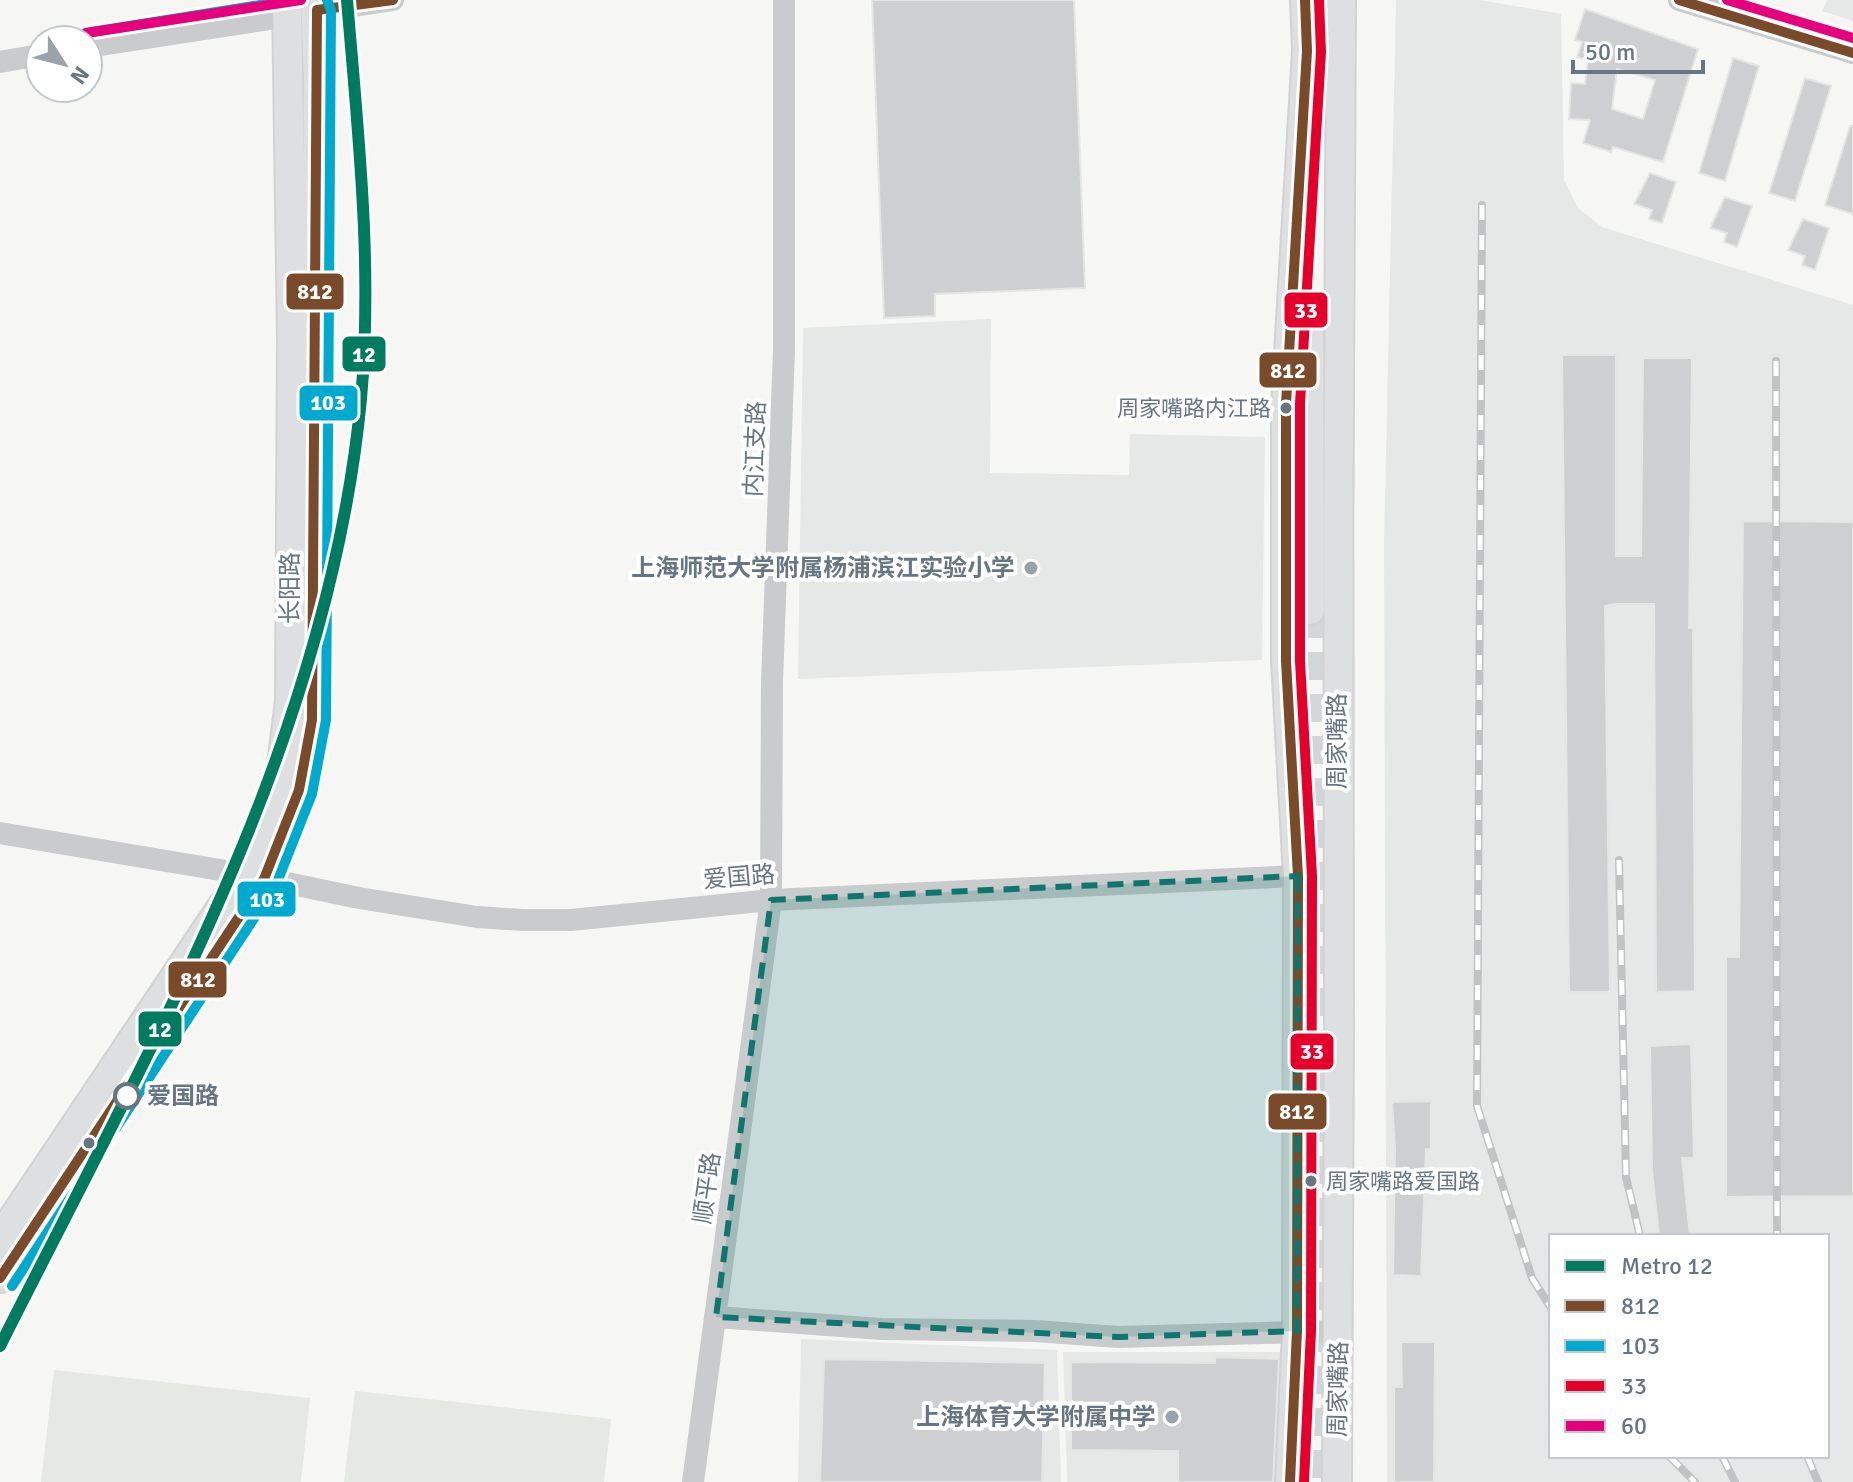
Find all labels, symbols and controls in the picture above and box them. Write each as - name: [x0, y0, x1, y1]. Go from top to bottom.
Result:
- north arrow: [24, 24, 104, 104]
- scale bar: [1573, 24, 1703, 74]
- text: 50 m: [1585, 37, 1635, 67]
- text: N: [64, 61, 95, 90]
- line badge: 812: [285, 272, 345, 311]
- text: 812: [297, 278, 333, 305]
- line badge: 33: [1283, 291, 1329, 329]
- text: 33: [1294, 297, 1318, 324]
- line badge: 12: [341, 335, 387, 373]
- text: 12: [352, 341, 376, 368]
- line badge: 812: [1258, 351, 1318, 389]
- text: 812: [1270, 357, 1306, 384]
- line badge: 103: [298, 384, 359, 422]
- text: 103: [310, 389, 346, 416]
- place label: 周家嘴路内江路: [1117, 395, 1271, 422]
- marker: 周家嘴路内江路: [1278, 400, 1294, 416]
- street label: 内江支路: [738, 401, 772, 497]
- street label: 长阳路: [275, 552, 305, 624]
- place label: 上海师范大学附属杨浦滨江实验小学: [631, 553, 1015, 583]
- marker: 上海师范大学附属杨浦滨江实验小学: [1022, 559, 1040, 577]
- street label: 周家嘴路: [1322, 693, 1352, 789]
- street label: 爱国路: [702, 859, 776, 895]
- line badge: 103: [236, 880, 297, 918]
- text: 103: [249, 886, 285, 913]
- line badge: 812: [167, 960, 228, 999]
- text: 812: [180, 966, 216, 993]
- line badge: 12: [137, 1010, 183, 1048]
- text: 12: [148, 1016, 172, 1043]
- line badge: 33: [1289, 1032, 1335, 1071]
- text: 33: [1300, 1038, 1324, 1065]
- place label: 爱国路: [147, 1081, 219, 1111]
- marker: 爱国路: [114, 1083, 140, 1109]
- line badge: 812: [1267, 1092, 1328, 1131]
- text: 812: [1279, 1098, 1315, 1125]
- unlabelled marker: [81, 1135, 97, 1151]
- street label: 顺平路: [687, 1150, 727, 1226]
- place label: 周家嘴路爱国路: [1326, 1168, 1480, 1195]
- marker: 周家嘴路爱国路: [1303, 1173, 1319, 1189]
- legend: [1549, 1234, 1829, 1458]
- text: Metro 12: [1621, 1251, 1713, 1281]
- text: 812: [1621, 1291, 1660, 1321]
- text: 103: [1621, 1331, 1660, 1361]
- street label: 周家嘴路: [1322, 1341, 1354, 1437]
- text: 33: [1621, 1371, 1647, 1401]
- place label: 上海体育大学附属中学: [916, 1402, 1156, 1432]
- marker: 上海体育大学附属中学: [1163, 1408, 1181, 1426]
- text: 60: [1621, 1411, 1647, 1441]

